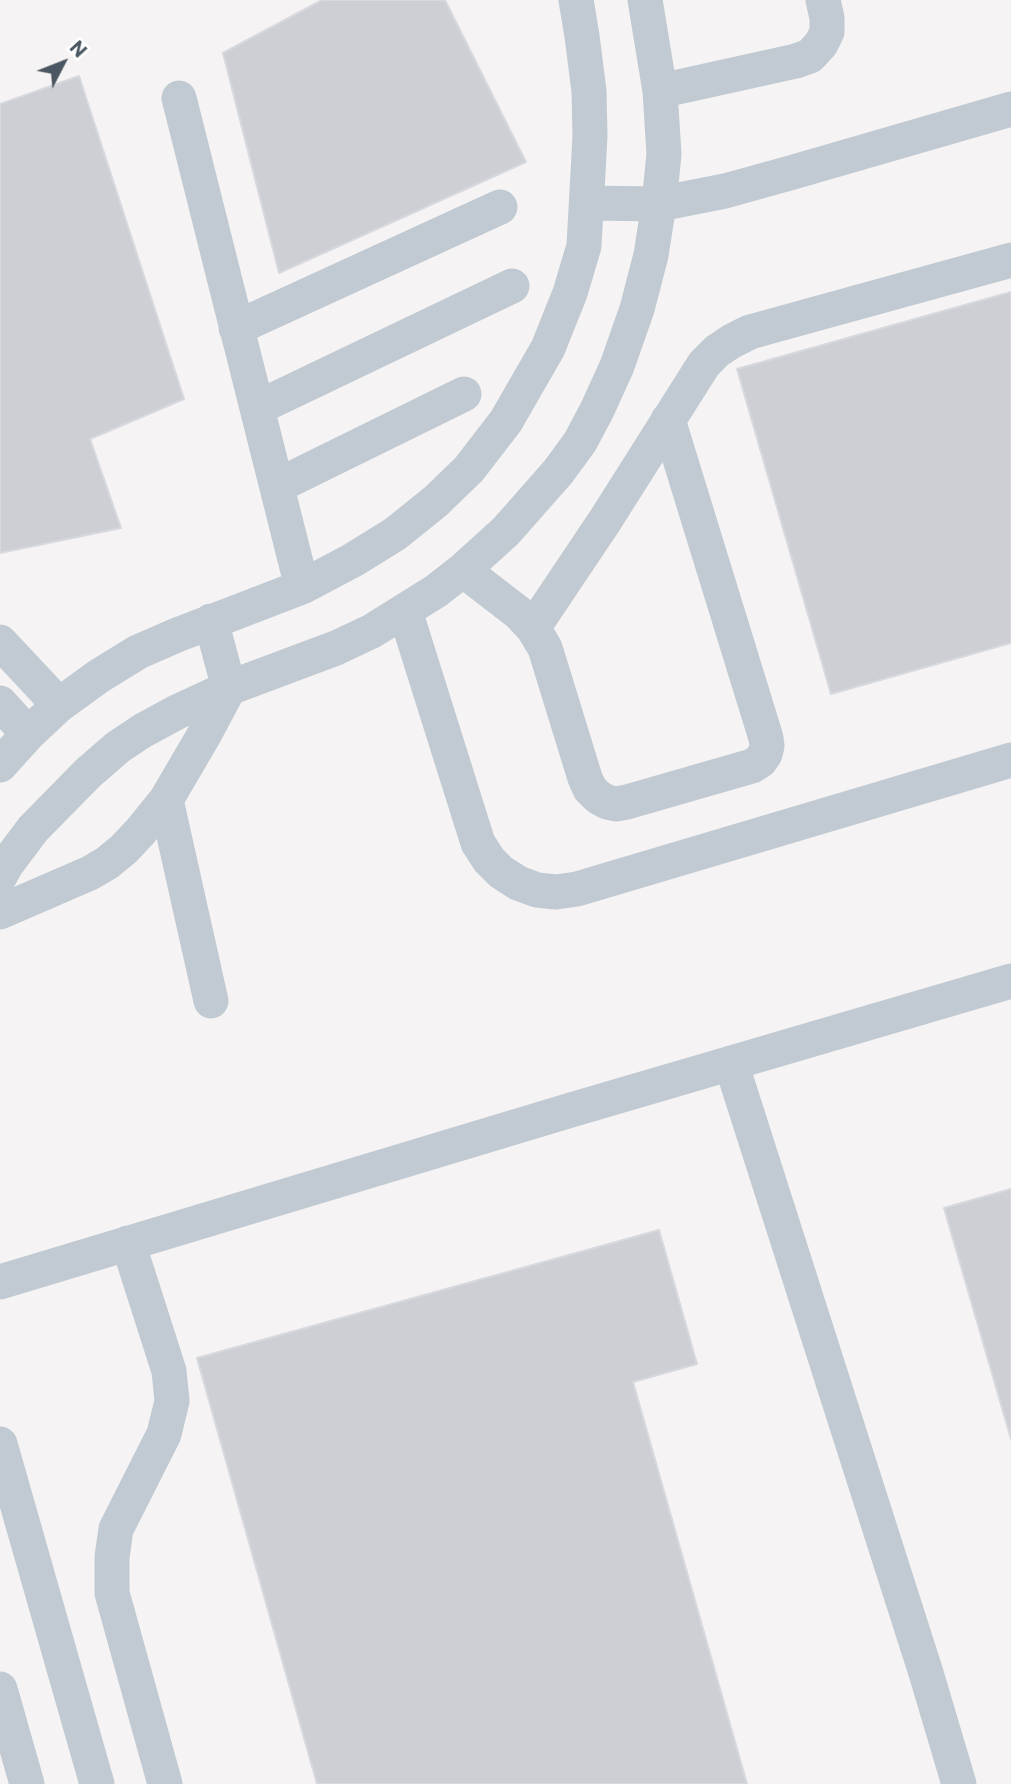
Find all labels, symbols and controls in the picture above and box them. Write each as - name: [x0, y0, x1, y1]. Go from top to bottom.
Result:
- north arrow: [28, 28, 98, 98]
- text: N: [66, 36, 92, 62]

